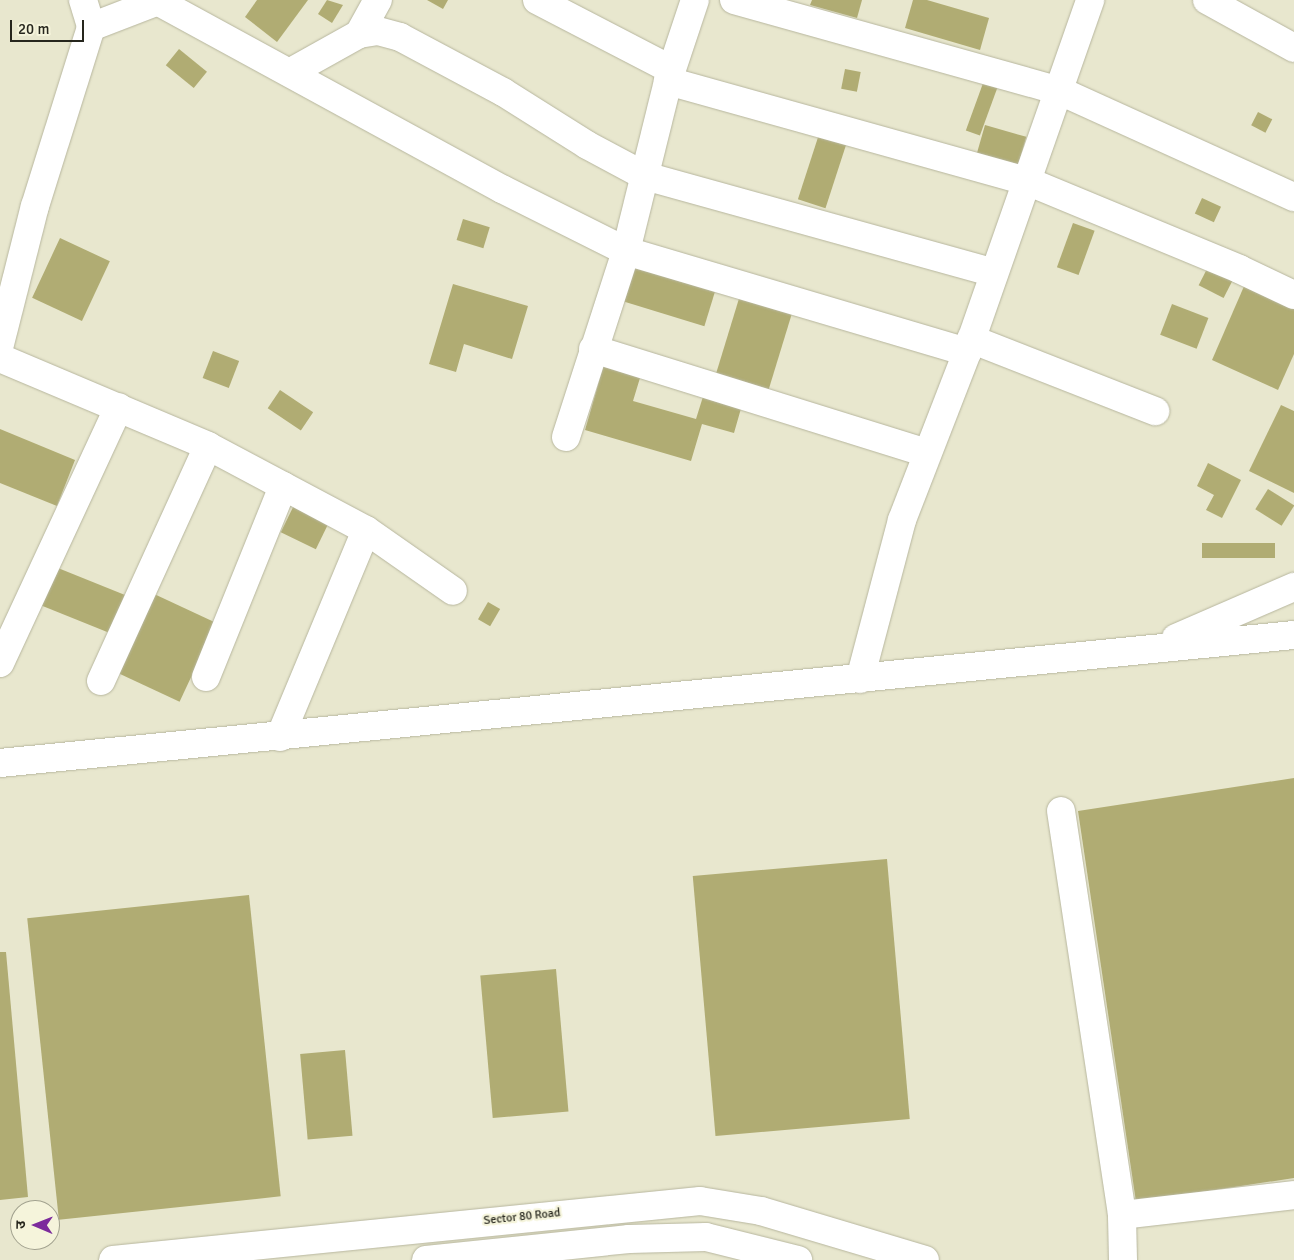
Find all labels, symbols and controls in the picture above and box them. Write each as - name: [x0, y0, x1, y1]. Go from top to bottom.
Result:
- scale bar: [12, 10, 86, 42]
- text: 20 m: [18, 20, 49, 38]
- north arrow: [10, 1200, 60, 1250]
- street label: Sector 80 Road: [483, 1206, 561, 1228]
- text: उ: [12, 1221, 29, 1229]

